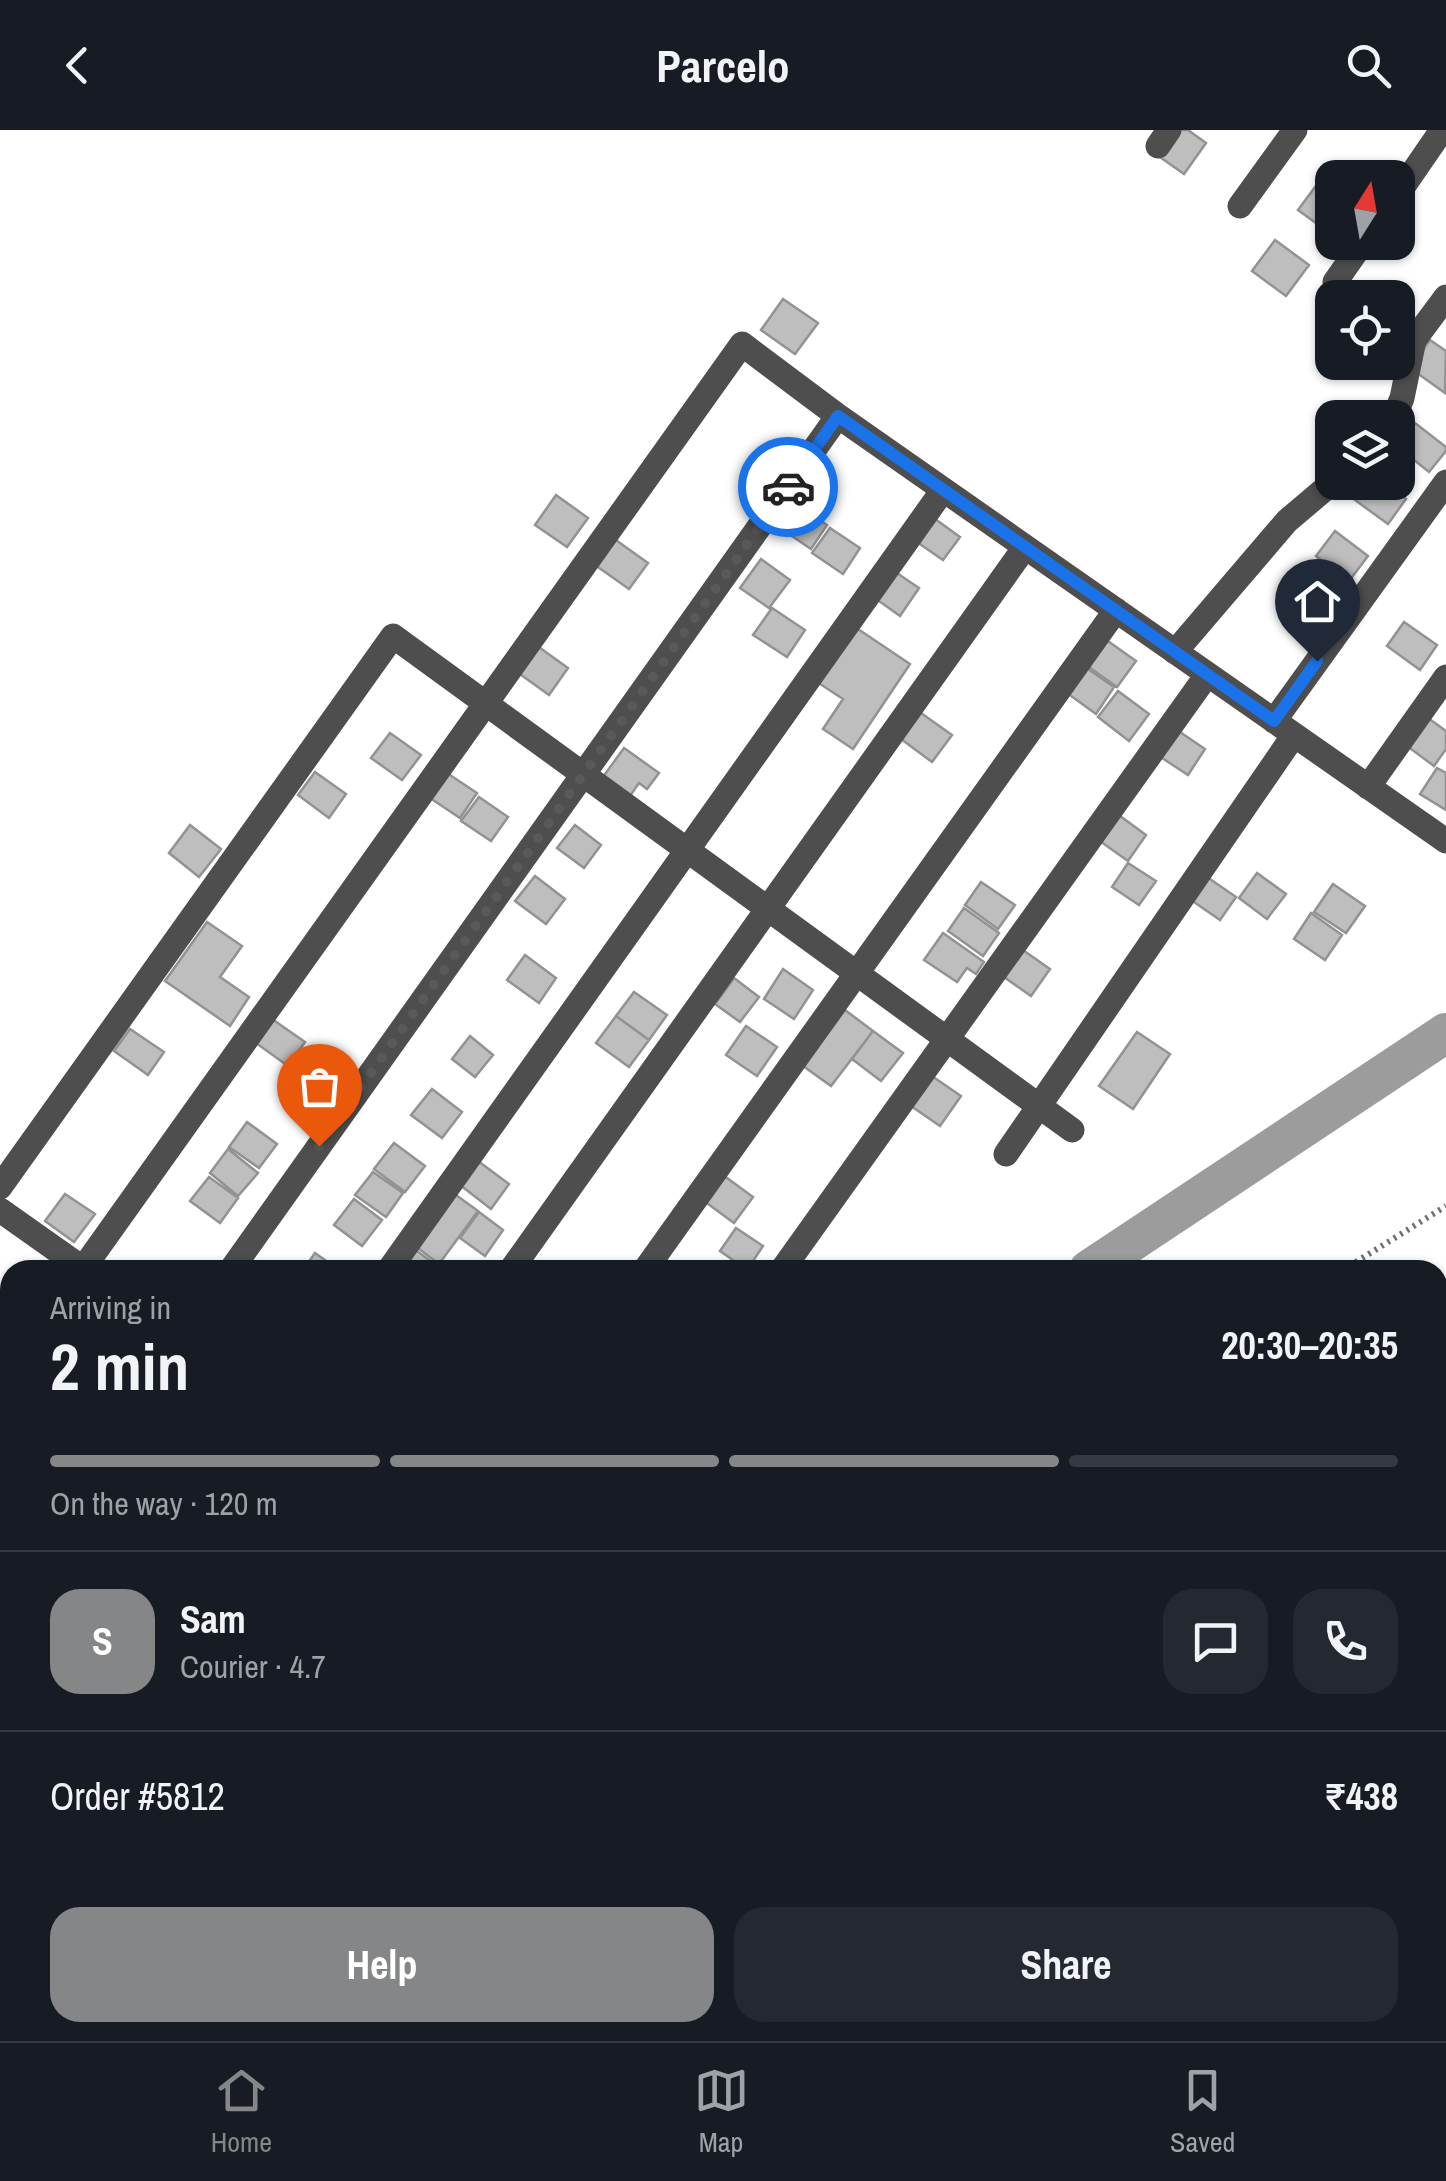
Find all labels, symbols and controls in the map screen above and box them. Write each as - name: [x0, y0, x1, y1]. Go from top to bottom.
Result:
- text: Parcelo: [656, 35, 790, 96]
- icon: back: [50, 38, 105, 93]
- icon: search: [1341, 38, 1396, 93]
- north arrow: [1315, 160, 1415, 260]
- map controls: [1315, 160, 1415, 500]
- button: locate: [1315, 280, 1415, 380]
- button: layers: [1315, 400, 1415, 500]
- courier: [738, 437, 838, 537]
- icon: car: [761, 460, 816, 515]
- pin: [1275, 559, 1360, 662]
- icon: home: [1290, 574, 1345, 629]
- pin: [277, 1044, 362, 1147]
- icon: bag: [292, 1059, 347, 1114]
- text: Arriving in: [50, 1286, 171, 1329]
- text: 20:30–20:35: [1221, 1320, 1398, 1371]
- text: 2 min: [50, 1323, 189, 1410]
- text: On the way · 120 m: [50, 1482, 278, 1525]
- button: chat: [1163, 1589, 1268, 1694]
- button: phone: [1293, 1589, 1398, 1694]
- text: Sam: [180, 1594, 246, 1645]
- text: S: [92, 1616, 113, 1667]
- text: Courier · 4.7: [180, 1645, 326, 1688]
- text: Order #5812: [50, 1771, 225, 1822]
- text: ₹438: [1324, 1771, 1398, 1822]
- button: Help: [50, 1907, 714, 2022]
- button: Share: [734, 1907, 1398, 2022]
- tab: Home: [211, 2063, 272, 2161]
- tab: Map: [694, 2063, 749, 2161]
- tab: Saved: [1170, 2063, 1235, 2161]

